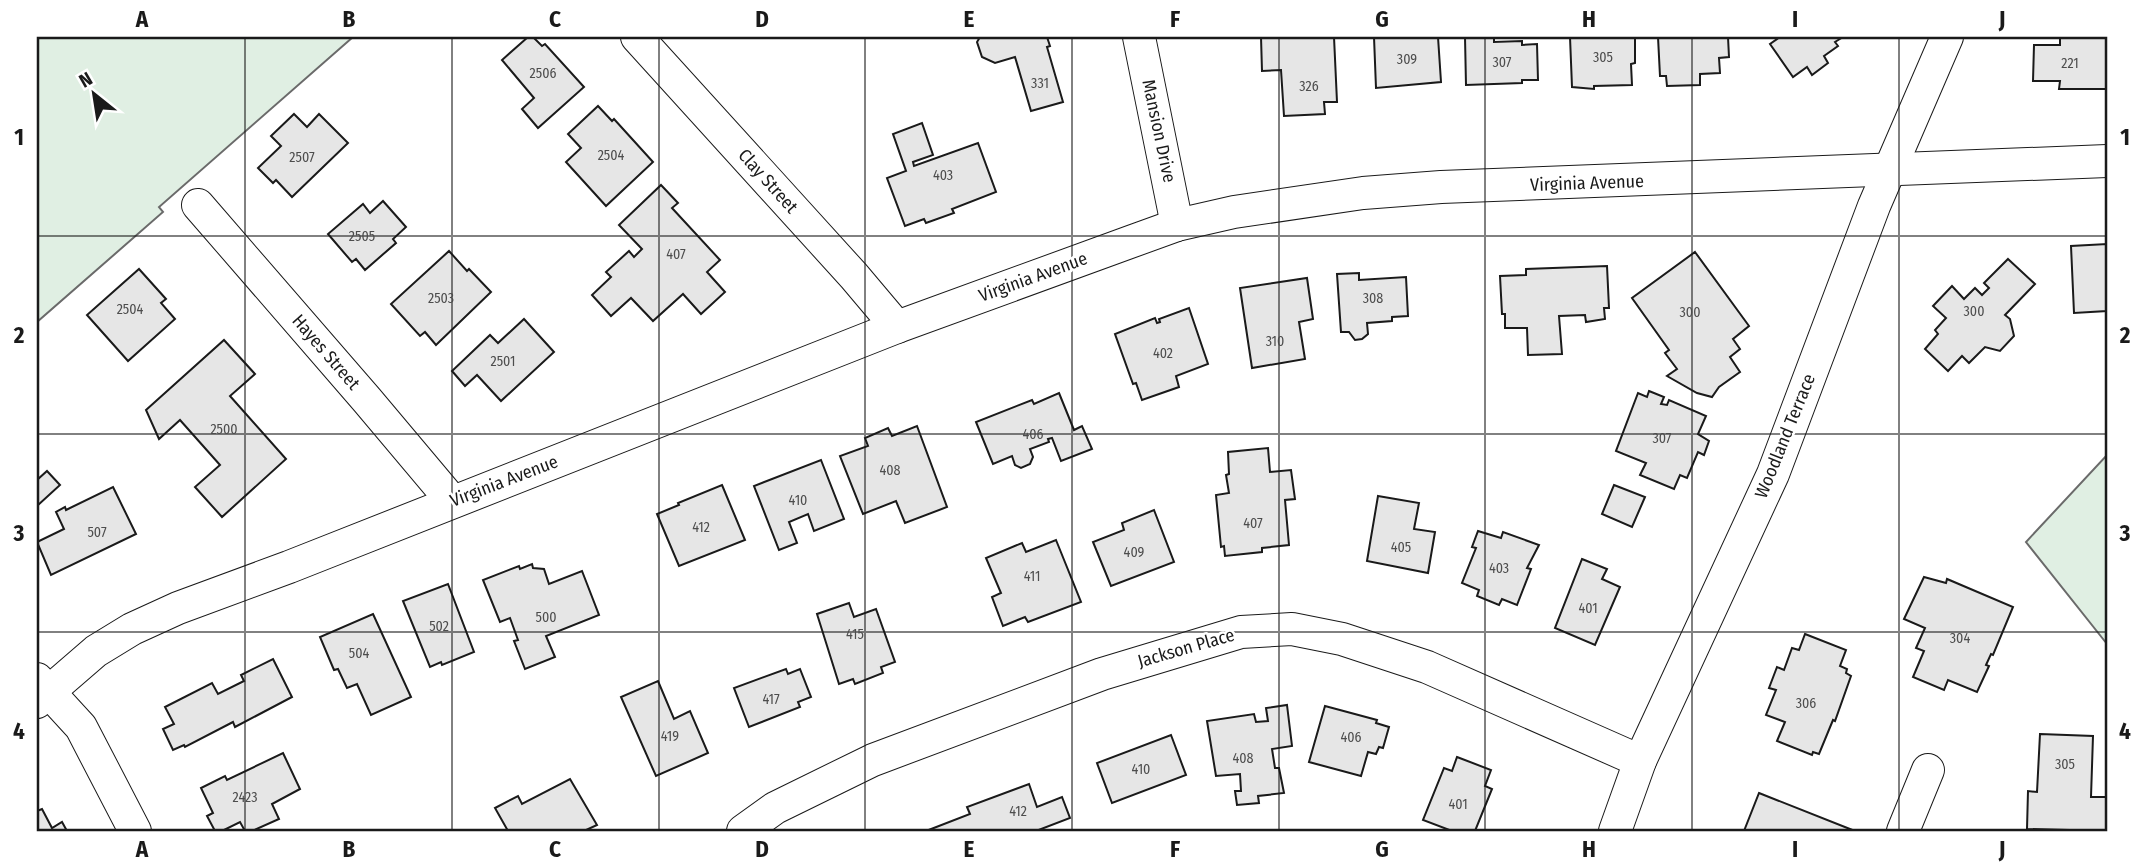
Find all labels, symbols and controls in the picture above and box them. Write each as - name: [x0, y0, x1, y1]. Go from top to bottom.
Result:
- text: A: [135, 5, 149, 33]
- text: B: [343, 5, 356, 33]
- text: C: [549, 5, 561, 33]
- text: D: [755, 5, 769, 33]
- text: E: [964, 5, 975, 33]
- text: F: [1170, 5, 1180, 33]
- text: G: [1375, 5, 1389, 33]
- text: H: [1582, 5, 1596, 33]
- text: I: [1792, 5, 1798, 33]
- text: J: [1998, 5, 2005, 33]
- house number: 305: [1593, 49, 1613, 66]
- house number: 309: [1397, 51, 1417, 68]
- house number: 307: [1492, 54, 1512, 71]
- house number: 221: [2061, 55, 2079, 72]
- north arrow: [60, 60, 130, 130]
- house number: 2506: [530, 65, 556, 82]
- text: N: [75, 67, 96, 93]
- house number: 331: [1031, 75, 1049, 92]
- street label: Mansion Drive: [1137, 78, 1181, 185]
- house number: 326: [1299, 78, 1319, 95]
- text: 1: [14, 123, 24, 151]
- text: 1: [2120, 123, 2130, 151]
- street label: Clay Street: [733, 144, 803, 218]
- house number: 2504: [598, 147, 625, 164]
- house number: 2507: [289, 149, 315, 166]
- house number: 403: [933, 167, 953, 184]
- street label: Virginia Avenue: [1530, 170, 1644, 196]
- house number: 2505: [349, 228, 375, 245]
- house number: 407: [666, 246, 686, 263]
- street label: Virginia Avenue: [976, 247, 1090, 307]
- house number: 2503: [428, 290, 454, 307]
- house number: 308: [1363, 290, 1383, 307]
- house number: 2504: [117, 301, 144, 318]
- house number: 300: [1964, 303, 1984, 320]
- house number: 300: [1680, 304, 1700, 321]
- street label: Hayes Street: [287, 310, 365, 394]
- text: 2: [13, 321, 25, 349]
- text: 2: [2119, 321, 2131, 349]
- house number: 310: [1266, 333, 1284, 350]
- house number: 402: [1153, 345, 1173, 362]
- house number: 2501: [490, 353, 516, 370]
- street label: Woodland Terrace: [1750, 371, 1820, 501]
- house number: 2500: [210, 421, 238, 438]
- house number: 406: [1022, 426, 1044, 443]
- house number: 307: [1652, 430, 1672, 447]
- street label: Virginia Avenue: [447, 450, 561, 512]
- house number: 408: [879, 462, 901, 479]
- house number: 410: [789, 492, 807, 509]
- house number: 407: [1243, 515, 1263, 532]
- text: 3: [13, 519, 25, 547]
- house number: 412: [692, 519, 710, 536]
- text: 3: [2119, 519, 2131, 547]
- house number: 507: [87, 524, 107, 541]
- house number: 405: [1391, 539, 1411, 556]
- house number: 409: [1124, 544, 1145, 561]
- house number: 403: [1489, 560, 1509, 577]
- house number: 411: [1024, 568, 1040, 585]
- house number: 401: [1578, 600, 1598, 617]
- house number: 500: [535, 609, 557, 626]
- house number: 502: [429, 618, 449, 635]
- street label: Jackson Place: [1135, 624, 1237, 672]
- house number: 415: [846, 626, 864, 643]
- house number: 304: [1950, 630, 1970, 647]
- house number: 504: [349, 645, 369, 662]
- house number: 417: [762, 691, 780, 708]
- house number: 306: [1796, 695, 1816, 712]
- text: 4: [13, 717, 25, 745]
- text: 4: [2119, 717, 2131, 745]
- house number: 419: [661, 728, 679, 745]
- house number: 406: [1340, 729, 1362, 746]
- house number: 408: [1232, 750, 1254, 767]
- house number: 305: [2055, 756, 2075, 773]
- house number: 410: [1132, 761, 1150, 778]
- house number: 2423: [233, 789, 257, 806]
- house number: 401: [1448, 796, 1468, 813]
- house number: 412: [1009, 803, 1027, 820]
- text: A: [135, 835, 149, 863]
- text: B: [343, 835, 356, 863]
- text: C: [549, 835, 561, 863]
- text: D: [755, 835, 769, 863]
- text: E: [964, 835, 975, 863]
- text: F: [1170, 835, 1180, 863]
- text: G: [1375, 835, 1389, 863]
- text: H: [1582, 835, 1596, 863]
- text: I: [1792, 835, 1798, 863]
- text: J: [1998, 835, 2005, 863]

